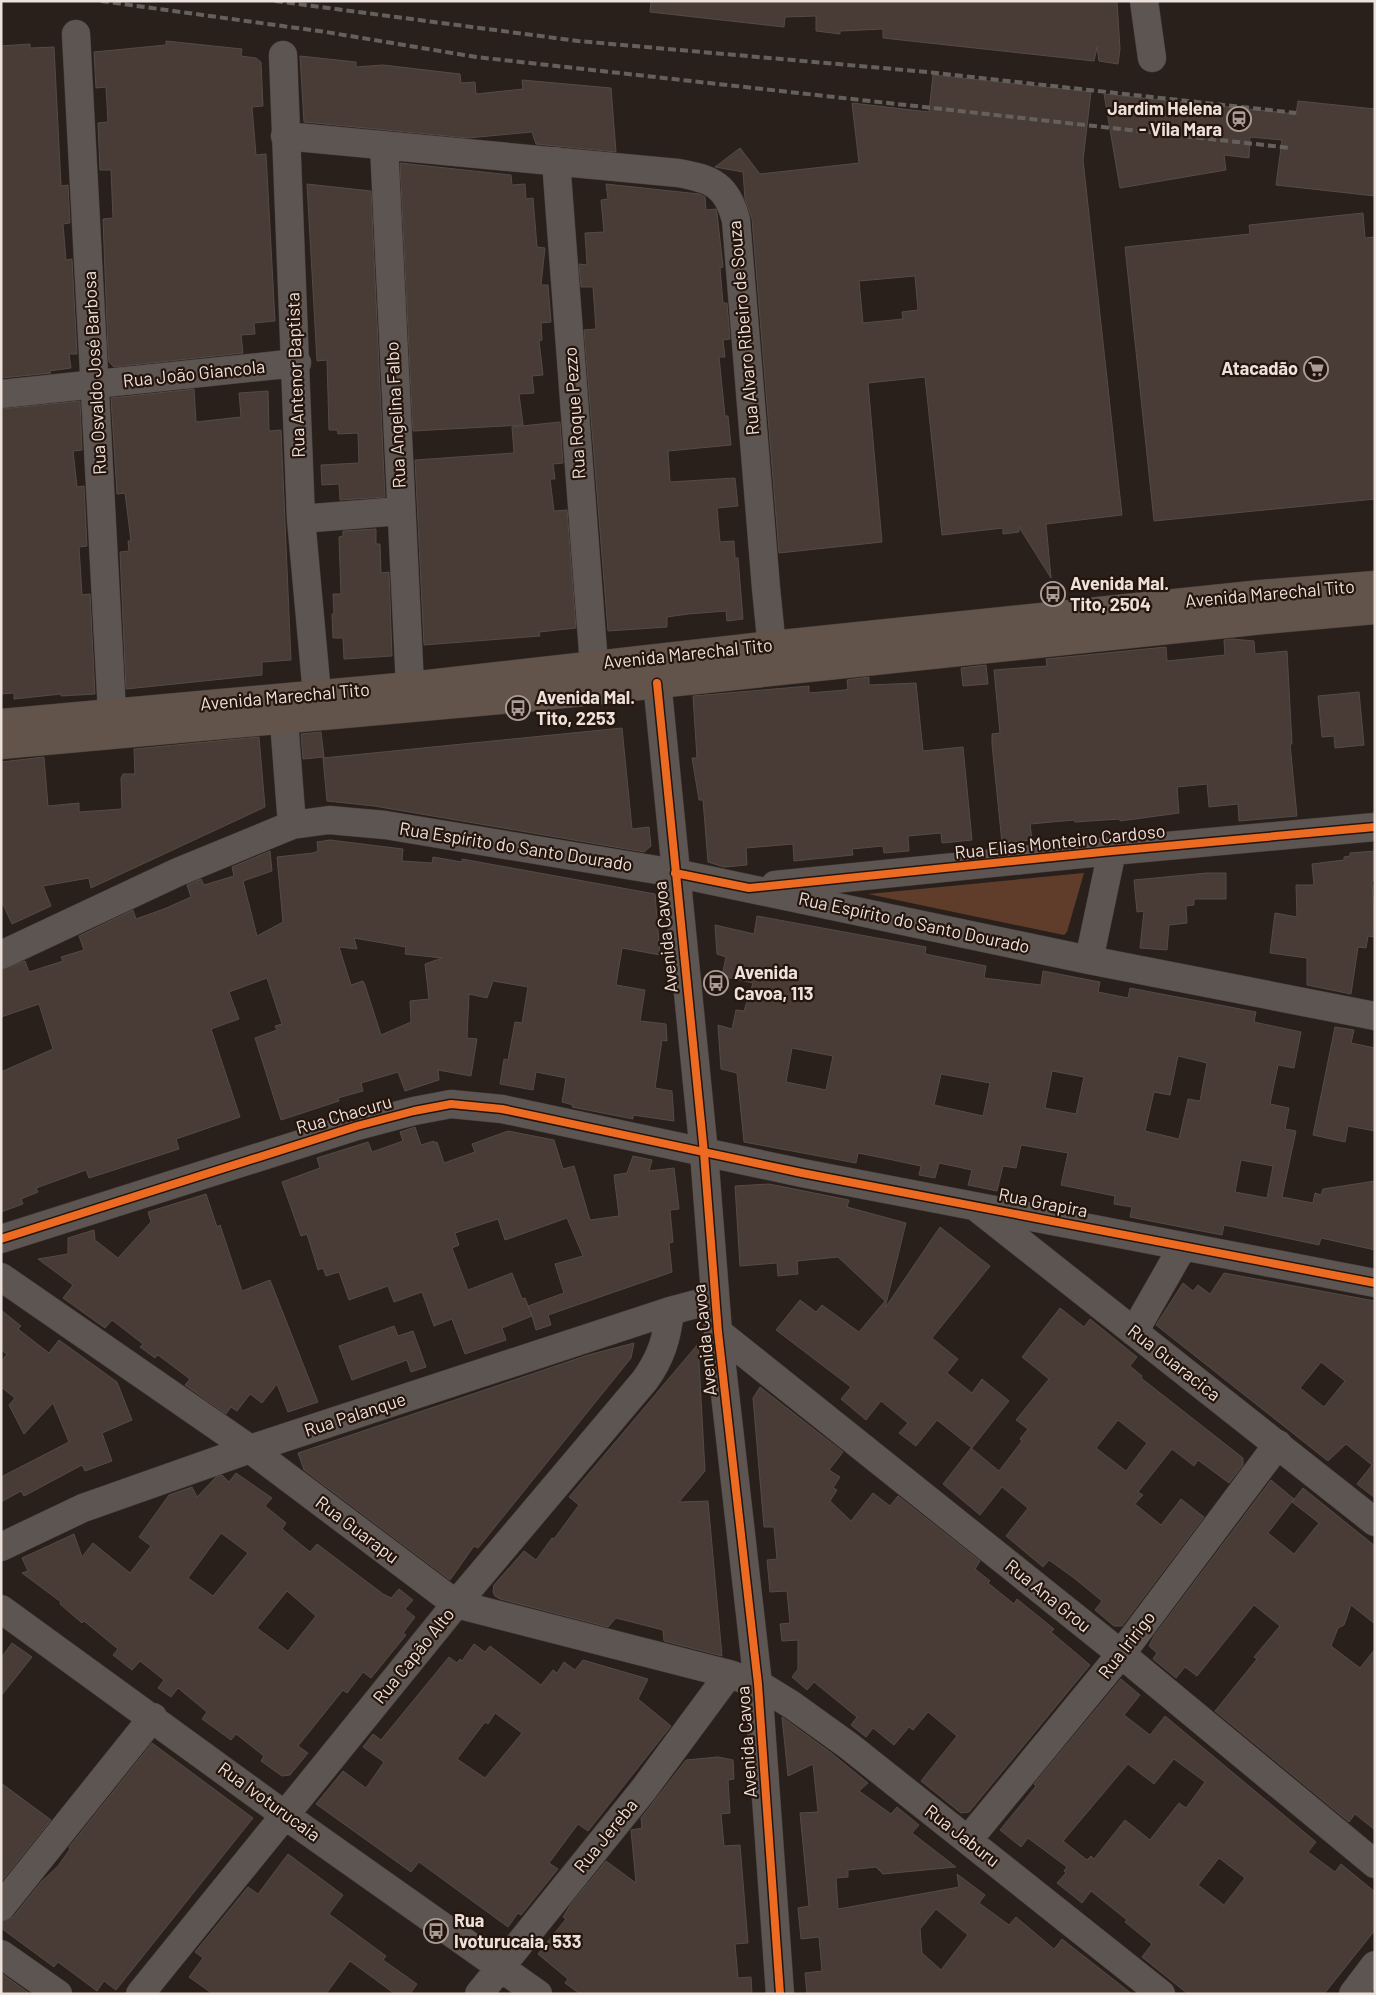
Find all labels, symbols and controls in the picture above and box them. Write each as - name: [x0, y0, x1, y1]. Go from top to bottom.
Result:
- place label: Jardim Helena - Vila Mara: [1107, 97, 1222, 140]
- station icon: Jardim Helena - Vila Mara: [1226, 106, 1252, 132]
- street label: Rua Alvaro Ribeiro de Souza: [723, 220, 763, 436]
- street label: Rua Osvaldo José Barbosa: [78, 271, 110, 476]
- street label: Rua Antenor Baptista: [281, 292, 309, 458]
- street label: Rua Angelina Falbo: [380, 341, 410, 489]
- street label: Rua Roque Pezzo: [558, 346, 590, 480]
- street label: Rua João Giancola: [122, 355, 266, 391]
- supermarket icon: Atacadão: [1303, 356, 1329, 382]
- place label: Atacadão: [1221, 357, 1298, 379]
- place label: Avenida Mal. Tito, 2504: [1070, 572, 1169, 615]
- street label: Avenida Marechal Tito: [1184, 575, 1356, 611]
- bus stop icon: Avenida Mal. Tito, 2504: [1040, 581, 1066, 607]
- street label: Avenida Marechal Tito: [602, 633, 774, 673]
- street label: Avenida Marechal Tito: [199, 678, 371, 714]
- place label: Avenida Mal. Tito, 2253: [536, 686, 635, 729]
- bus stop icon: Avenida Mal. Tito, 2253: [505, 695, 531, 721]
- street label: Rua Espírito do Santo Dourado: [398, 817, 634, 875]
- street label: Rua Elias Monteiro Cardoso: [953, 819, 1166, 863]
- street label: Avenida Cavoa: [648, 880, 682, 994]
- street label: Rua Espírito do Santo Dourado: [797, 887, 1032, 957]
- place label: Avenida Cavoa, 113: [734, 961, 813, 1004]
- bus stop icon: Avenida Cavoa, 113: [703, 970, 729, 996]
- street label: Rua Chacuru: [293, 1090, 394, 1138]
- street label: Rua Grapira: [997, 1183, 1090, 1221]
- street label: Avenida Cavoa: [687, 1283, 721, 1397]
- street label: Rua Guaracica: [1124, 1319, 1225, 1405]
- street label: Rua Palanque: [301, 1387, 408, 1441]
- street label: Rua Guarapu: [312, 1491, 404, 1568]
- street label: Rua Ana Grou: [1001, 1554, 1096, 1636]
- street label: Rua Capão Alto: [368, 1603, 459, 1708]
- street label: Rua Iririgo: [1093, 1606, 1159, 1683]
- street label: Avenida Cavoa: [731, 1685, 761, 1799]
- street label: Rua Ivoturucaia: [214, 1757, 325, 1846]
- street label: Rua Jereba: [569, 1794, 642, 1877]
- street label: Rua Jaburu: [921, 1799, 1004, 1871]
- place label: Rua Ivoturucaia, 533: [454, 1909, 581, 1952]
- bus stop icon: Rua Ivoturucaia, 533: [423, 1918, 449, 1944]

